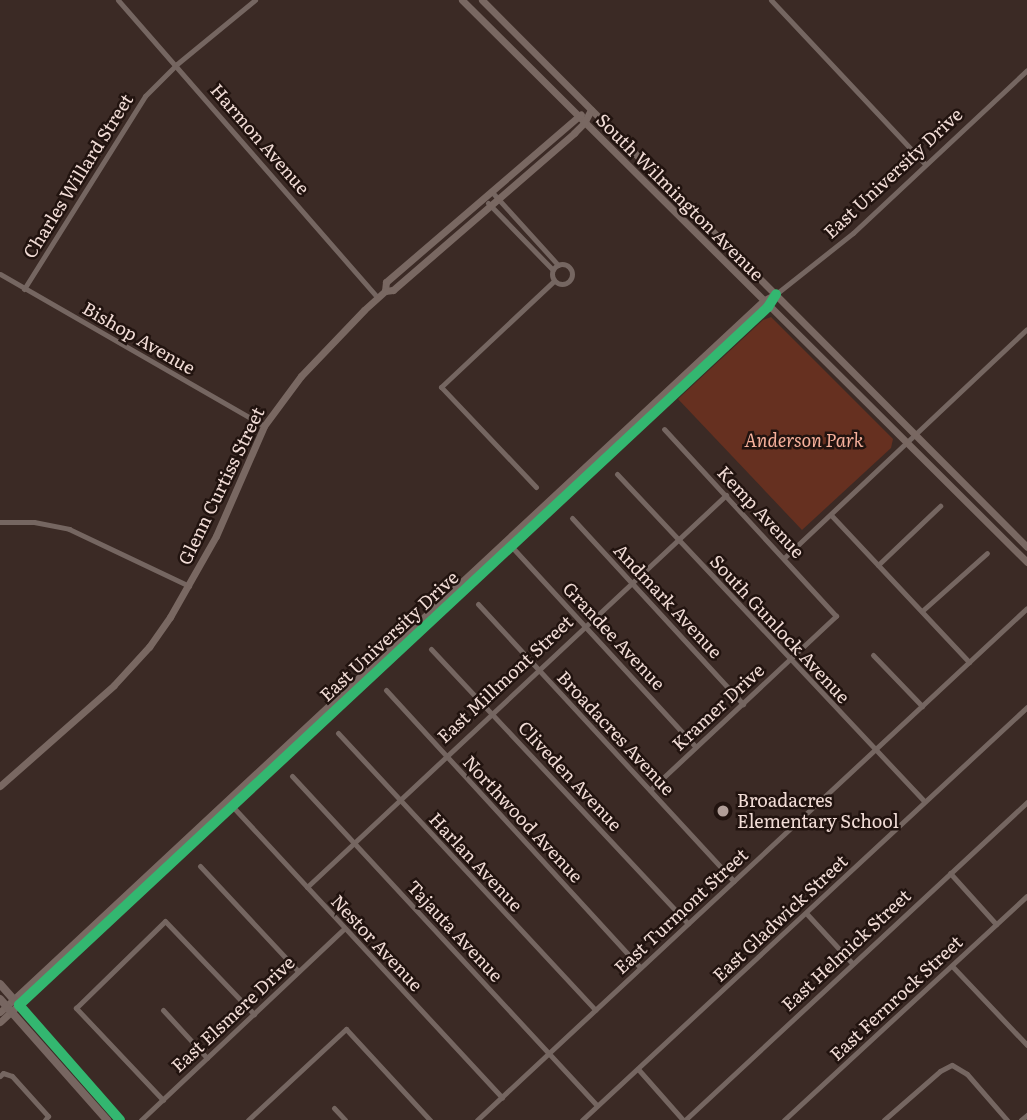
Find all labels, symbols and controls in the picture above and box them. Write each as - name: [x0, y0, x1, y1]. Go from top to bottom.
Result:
- street label: Harmon Avenue: [206, 79, 314, 199]
- street label: Charles Willard Street: [19, 90, 137, 262]
- street label: East University Drive: [819, 103, 967, 243]
- street label: South Wilmington Avenue: [592, 109, 768, 285]
- street label: Bishop Avenue: [79, 297, 199, 379]
- street label: Glenn Curtiss Street: [173, 404, 269, 568]
- park label: Anderson Park: [744, 429, 864, 451]
- street label: Kemp Avenue: [713, 462, 809, 562]
- street label: Andmark Avenue: [609, 539, 727, 663]
- street label: South Gunlock Avenue: [706, 550, 854, 708]
- street label: East University Drive: [315, 566, 463, 706]
- street label: Grandee Avenue: [558, 578, 670, 694]
- street label: East Millmont Street: [433, 611, 577, 747]
- street label: Kramer Drive: [668, 659, 768, 755]
- street label: Broadacres Avenue: [553, 666, 679, 800]
- street label: Cliveden Avenue: [514, 717, 626, 835]
- street label: Northwood Avenue: [459, 751, 587, 887]
- place label: Broadacres Elementary School: [737, 790, 899, 832]
- marker: Broadacres Elementary School: [715, 803, 731, 819]
- street label: Harlan Avenue: [425, 808, 527, 916]
- street label: East Turmont Street: [610, 844, 752, 978]
- street label: East Gladwick Street: [708, 850, 852, 986]
- street label: Tajauta Avenue: [403, 876, 507, 986]
- street label: East Helmick Street: [777, 885, 915, 1015]
- street label: Nestor Avenue: [327, 890, 427, 996]
- street label: East Fernrock Street: [825, 931, 967, 1065]
- street label: East Elsmere Drive: [167, 951, 299, 1077]

